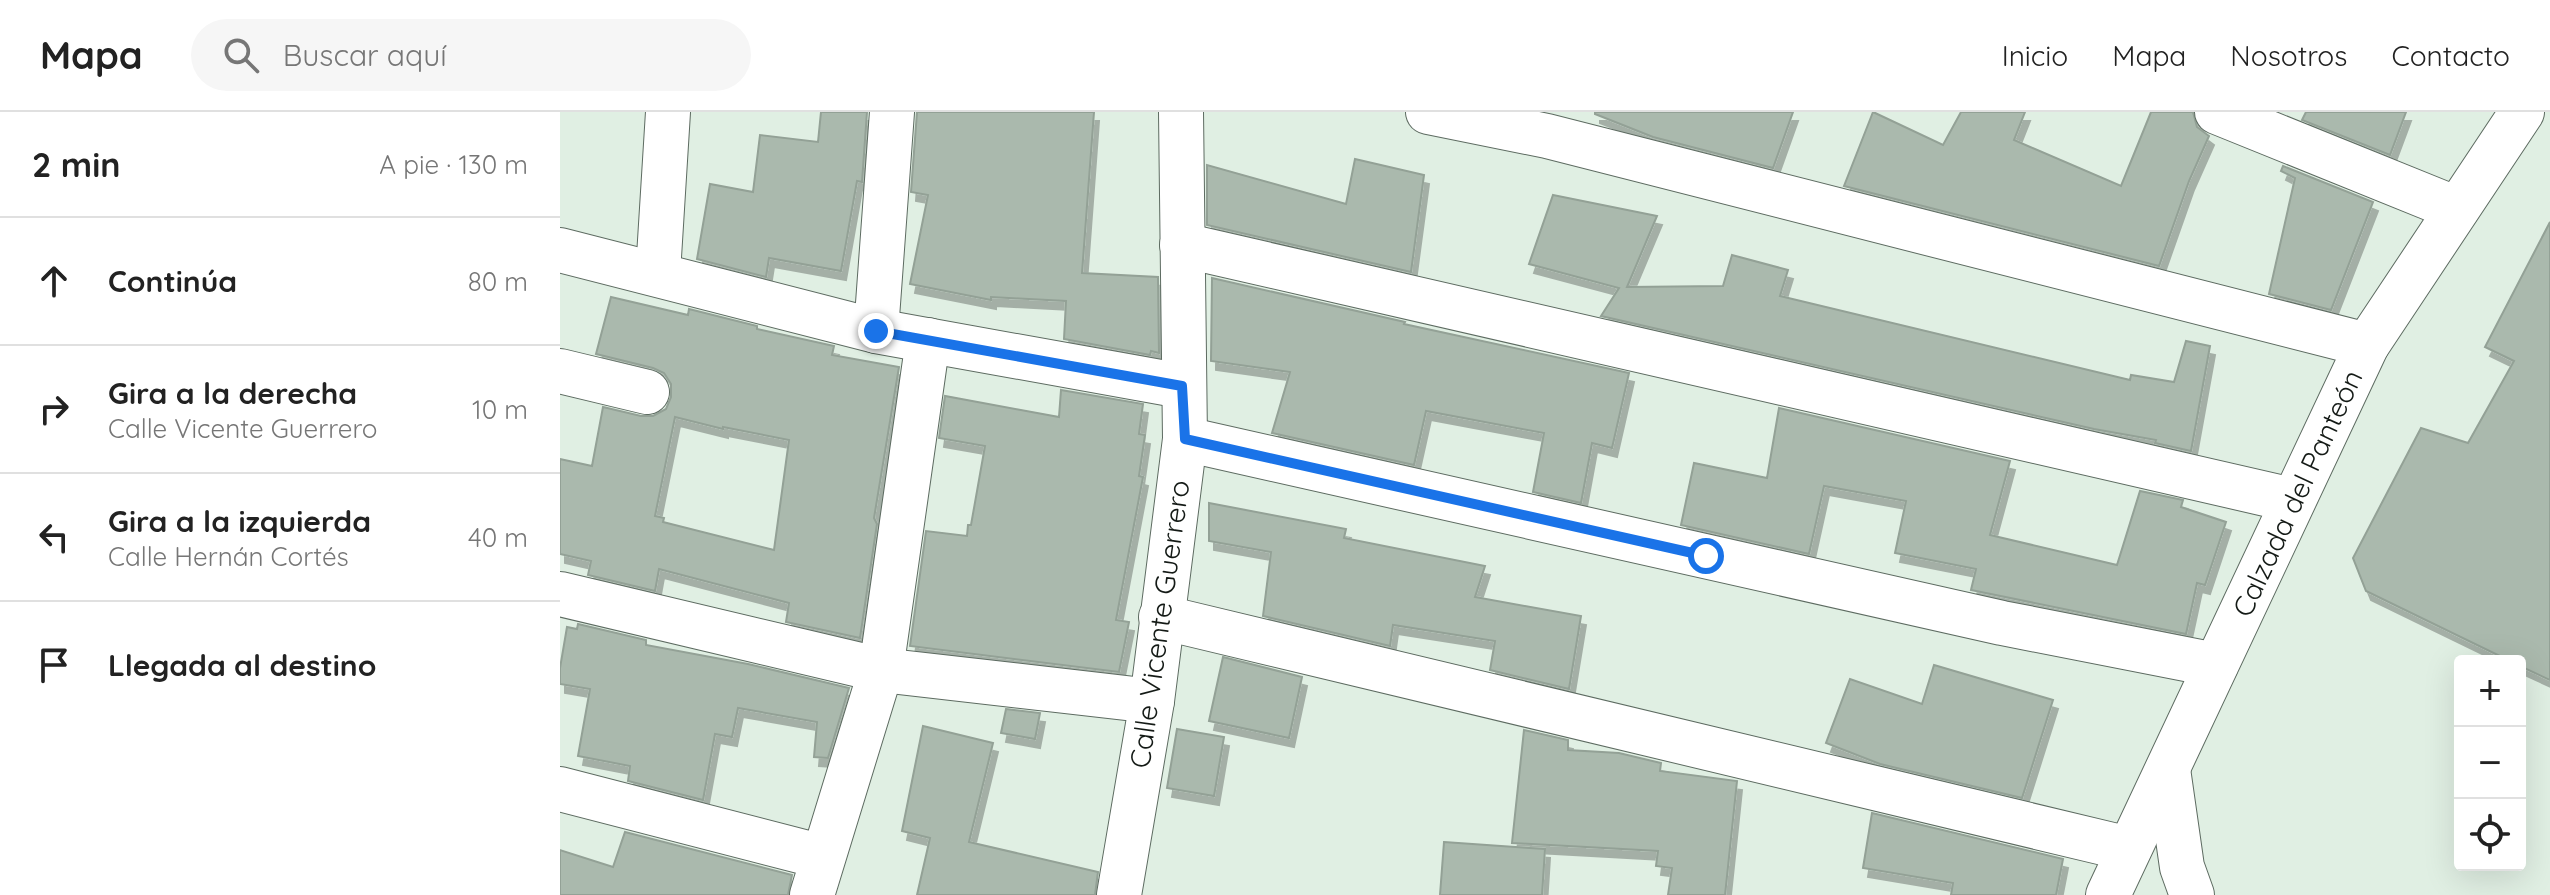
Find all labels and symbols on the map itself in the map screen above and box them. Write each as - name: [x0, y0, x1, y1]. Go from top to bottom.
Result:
- route end: [858, 313, 894, 349]
- street label: Calzada del Panteón: [2224, 364, 2370, 622]
- street label: Calle Vicente Guerrero: [1121, 478, 1197, 770]
- route start: [1688, 538, 1724, 574]

